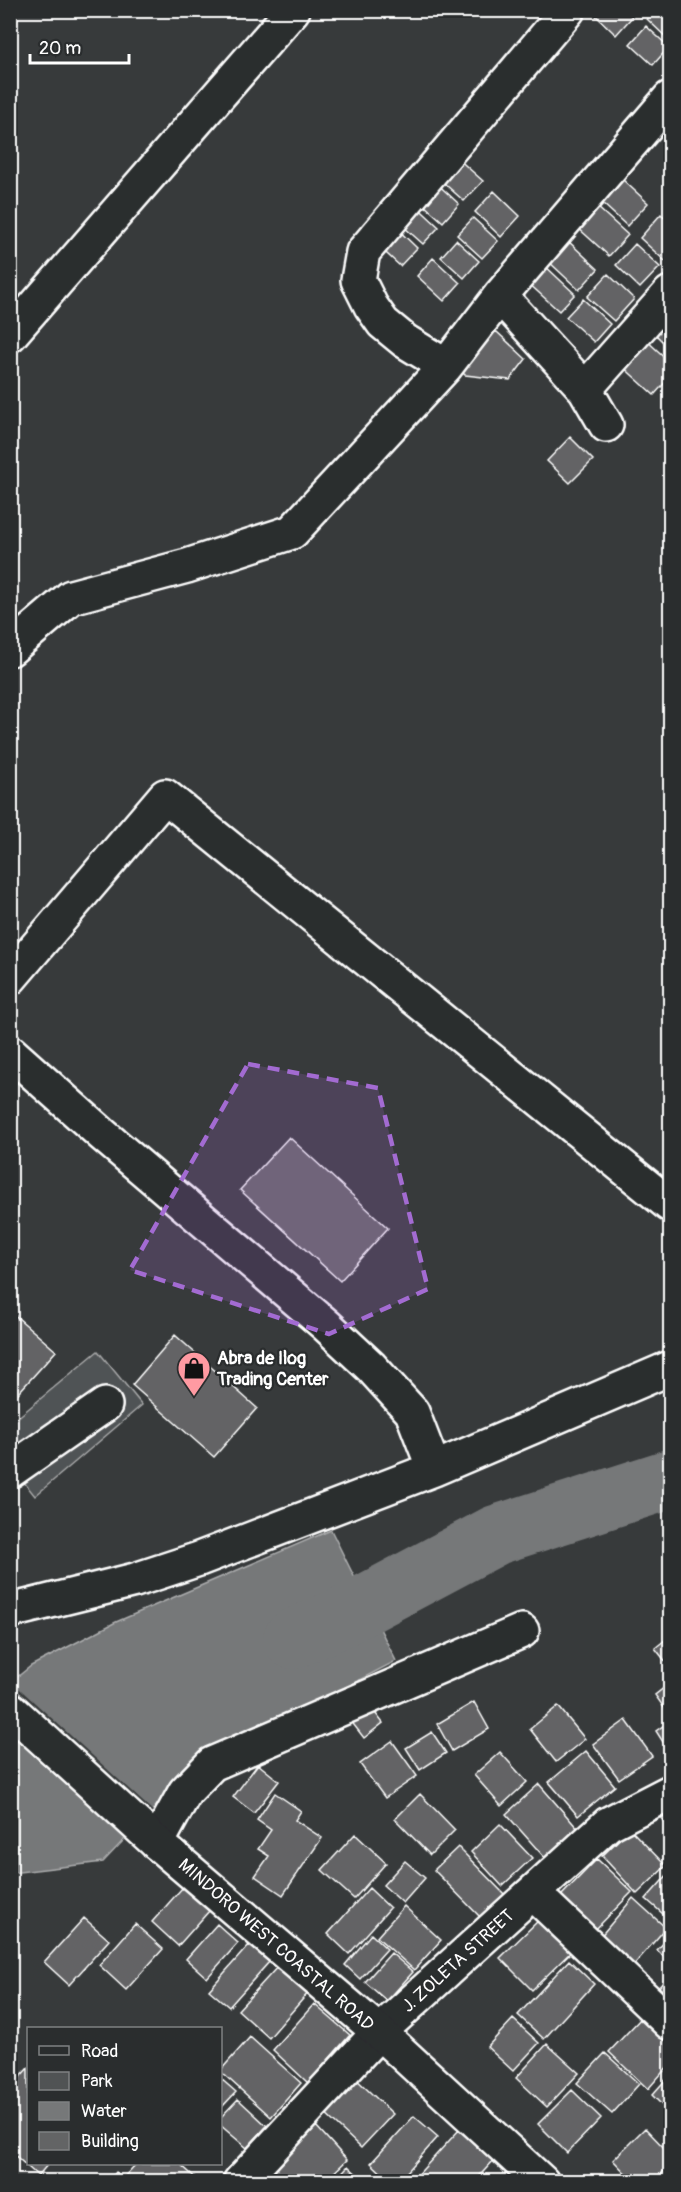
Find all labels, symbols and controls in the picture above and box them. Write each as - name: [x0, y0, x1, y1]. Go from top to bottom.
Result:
- scale bar: [30, 27, 129, 65]
- text: 20 m: [39, 37, 81, 60]
- place label: Abra de Ilog Trading Center: [216, 1347, 329, 1391]
- shop icon: Abra de Ilog Trading Center: [176, 1350, 212, 1397]
- street label: MINDORO WEST COASTAL ROAD: [173, 1854, 379, 2036]
- street label: J. ZOLETA STREET: [397, 1904, 519, 2018]
- legend: [27, 2027, 222, 2165]
- text: Road: [81, 2040, 118, 2063]
- text: Park: [81, 2070, 113, 2093]
- text: Water: [81, 2100, 127, 2123]
- text: Building: [81, 2130, 139, 2153]

